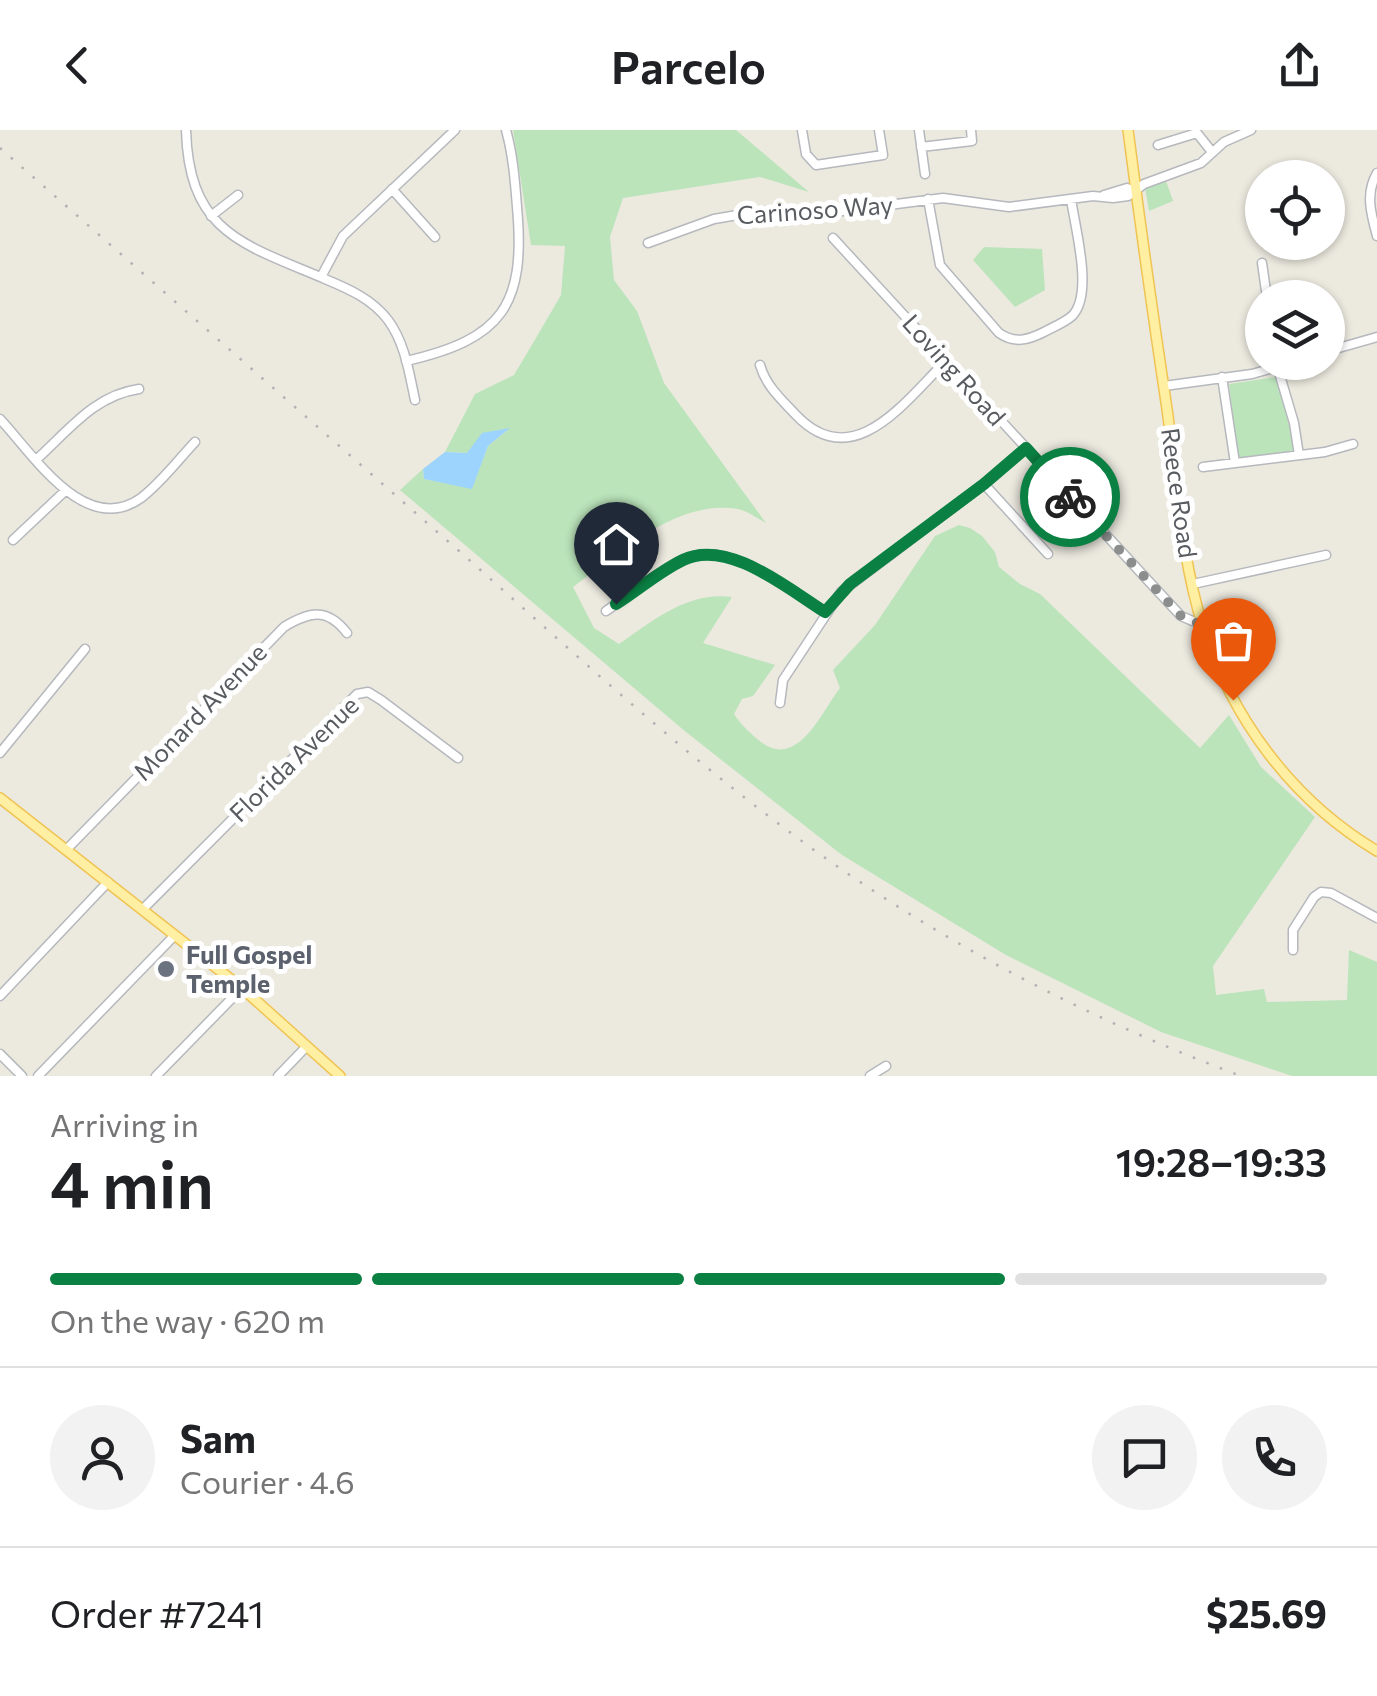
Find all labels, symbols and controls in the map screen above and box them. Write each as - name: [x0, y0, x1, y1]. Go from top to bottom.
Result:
- icon: back: [50, 38, 105, 93]
- text: Parcelo: [611, 38, 766, 93]
- icon: share: [1272, 38, 1327, 93]
- map controls: [1245, 160, 1345, 380]
- button: locate: [1245, 160, 1345, 260]
- street label: Carinoso Way: [736, 189, 894, 229]
- button: layers: [1245, 280, 1345, 380]
- street label: Loving Road: [897, 308, 1012, 431]
- street label: Reece Road: [1156, 426, 1204, 560]
- courier: [1020, 447, 1120, 547]
- icon: bike: [1043, 470, 1098, 525]
- pin: [574, 502, 659, 605]
- icon: home: [589, 517, 644, 572]
- pin: [1191, 598, 1276, 701]
- icon: bag: [1206, 613, 1261, 668]
- street label: Monard Avenue: [127, 637, 272, 786]
- street label: Florida Avenue: [223, 689, 364, 827]
- place label: Full Gospel Temple: [186, 939, 312, 998]
- marker: Full Gospel Temple: [155, 958, 177, 980]
- text: Arriving in: [50, 1104, 199, 1144]
- text: 19:28–19:33: [1116, 1138, 1327, 1185]
- text: 4 min: [50, 1142, 214, 1221]
- text: On the way · 620 m: [50, 1300, 325, 1340]
- button: person: [50, 1405, 155, 1510]
- button: chat: [1092, 1405, 1197, 1510]
- button: phone: [1222, 1405, 1327, 1510]
- text: Sam: [180, 1414, 256, 1461]
- text: Courier · 4.6: [180, 1461, 355, 1501]
- text: Order #7241: [50, 1589, 264, 1636]
- text: $25.69: [1206, 1589, 1327, 1636]

